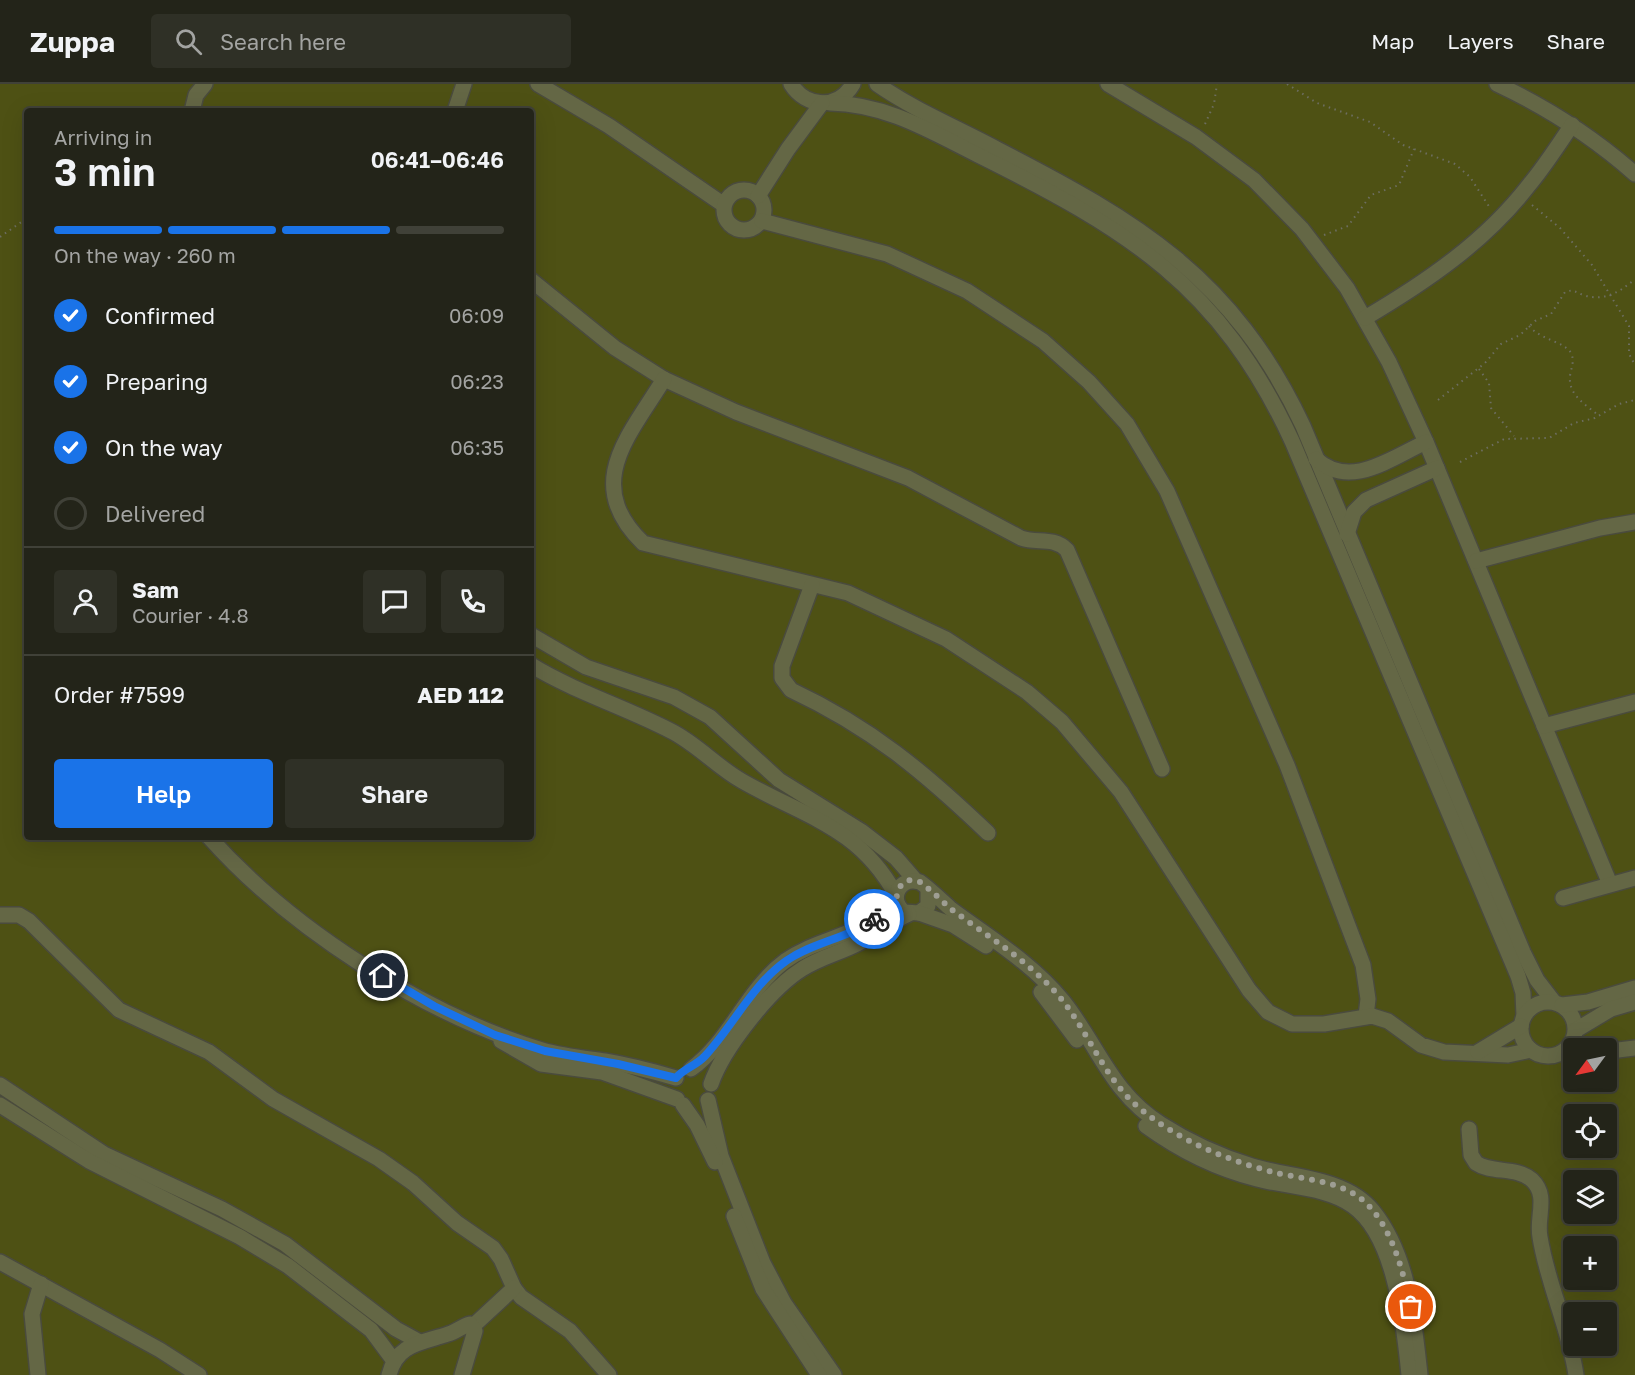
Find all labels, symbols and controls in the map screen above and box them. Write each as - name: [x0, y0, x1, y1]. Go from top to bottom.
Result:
- search box: [151, 14, 571, 68]
- text: Zuppa: [30, 25, 115, 58]
- icon: search: [172, 25, 205, 58]
- text: Search here: [220, 28, 346, 55]
- text: Map: [1371, 28, 1414, 54]
- text: Layers: [1447, 28, 1514, 54]
- text: Share: [1547, 28, 1605, 54]
- text: Arriving in: [54, 125, 152, 149]
- text: 06:41–06:46: [371, 146, 504, 173]
- text: 3 min: [54, 148, 156, 195]
- text: On the way · 260 m: [54, 243, 236, 267]
- icon: check: [54, 299, 87, 332]
- text: Confirmed: [105, 302, 215, 329]
- text: 06:09: [449, 303, 504, 327]
- icon: check: [54, 365, 87, 398]
- text: Preparing: [105, 368, 208, 395]
- text: 06:23: [450, 369, 504, 393]
- icon: check: [54, 431, 87, 464]
- text: On the way: [105, 434, 223, 461]
- text: 06:35: [450, 435, 504, 459]
- text: Delivered: [105, 500, 205, 527]
- button: person: [54, 570, 117, 633]
- button: chat: [363, 570, 426, 633]
- button: phone: [441, 570, 504, 633]
- text: Sam: [132, 576, 179, 603]
- text: Courier · 4.8: [132, 603, 249, 627]
- text: Order #7599: [54, 681, 185, 708]
- text: AED 112: [417, 681, 504, 708]
- button: Help: [54, 759, 273, 828]
- button: Share: [285, 759, 504, 828]
- courier: [844, 889, 904, 949]
- icon: bike: [858, 903, 891, 936]
- pin: [357, 950, 408, 1001]
- icon: home: [366, 959, 399, 992]
- north arrow: [1563, 1038, 1617, 1092]
- map controls: [1563, 1038, 1617, 1356]
- button: locate: [1563, 1104, 1617, 1158]
- button: layers: [1563, 1170, 1617, 1224]
- button: +: [1563, 1236, 1617, 1290]
- pin: [1385, 1281, 1436, 1332]
- icon: bag: [1394, 1290, 1427, 1323]
- button: −: [1563, 1302, 1617, 1356]

